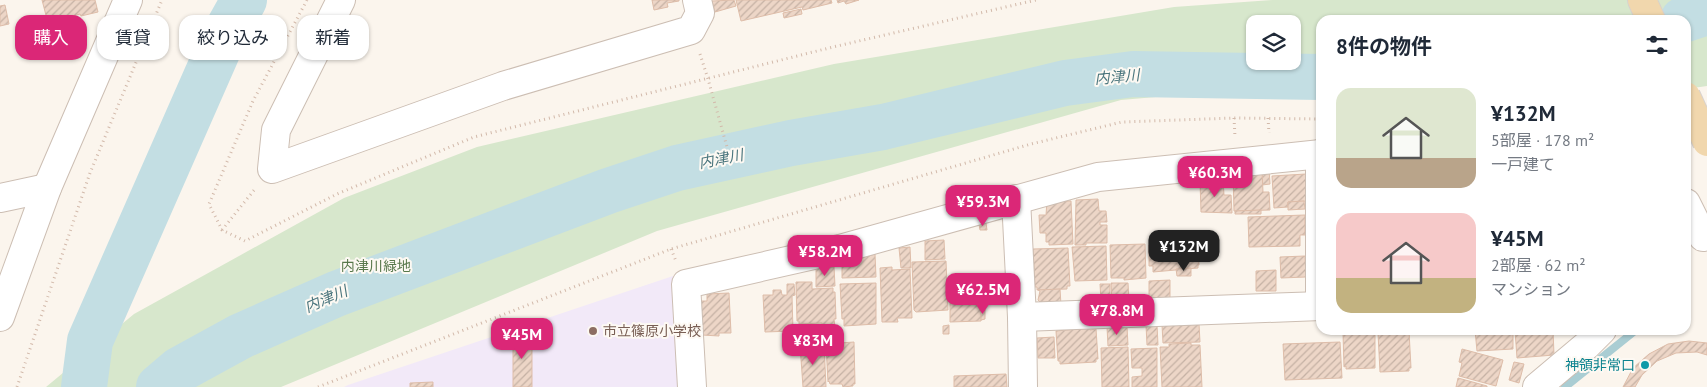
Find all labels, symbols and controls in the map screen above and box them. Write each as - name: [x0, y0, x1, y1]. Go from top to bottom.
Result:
- chip: 購入: [15, 15, 87, 60]
- chip: 賃貸: [97, 15, 169, 60]
- chip: 絞り込み: [179, 15, 287, 60]
- chip: 新着: [297, 15, 369, 60]
- map controls: [1246, 15, 1301, 70]
- button: layers: [1246, 15, 1301, 70]
- icon: filters: [1643, 31, 1671, 59]
- text: 8件の物件: [1336, 33, 1432, 60]
- water label: 内津川: [1094, 65, 1142, 88]
- text: ¥132M: [1491, 100, 1555, 127]
- icon: home: [1376, 108, 1436, 168]
- text: 5部屋 · 178 m²: [1491, 130, 1594, 150]
- water label: 内津川: [697, 145, 747, 172]
- text: 一戸建て: [1491, 154, 1555, 174]
- pin: ¥60.3M: [1174, 156, 1256, 198]
- text: ¥60.3M: [1188, 162, 1242, 182]
- pin: ¥59.3M: [942, 184, 1024, 227]
- text: ¥59.3M: [956, 191, 1010, 211]
- text: ¥45M: [1491, 225, 1544, 252]
- pin: ¥132M: [1149, 230, 1219, 272]
- icon: home: [1376, 233, 1436, 293]
- pin: ¥58.2M: [784, 234, 866, 277]
- text: ¥132M: [1159, 236, 1209, 256]
- text: ¥58.2M: [798, 241, 852, 261]
- text: 2部屋 · 62 m²: [1491, 255, 1586, 275]
- park label: 内津川緑地: [341, 257, 411, 275]
- pin: ¥62.5M: [942, 272, 1024, 315]
- text: ¥62.5M: [956, 279, 1010, 299]
- text: マンション: [1491, 279, 1571, 299]
- water label: 内津川: [301, 280, 352, 316]
- pin: ¥78.8M: [1076, 294, 1158, 336]
- text: ¥78.8M: [1090, 300, 1144, 320]
- pin: ¥45M: [492, 318, 552, 360]
- place label: 市立篠原小学校: [603, 322, 701, 340]
- text: ¥45M: [502, 324, 542, 344]
- pin: ¥83M: [783, 324, 843, 366]
- marker: 市立篠原小学校: [587, 325, 599, 337]
- text: ¥83M: [793, 330, 833, 350]
- place label: 神領非常口: [1565, 356, 1635, 374]
- marker: 神領非常口: [1639, 359, 1651, 371]

